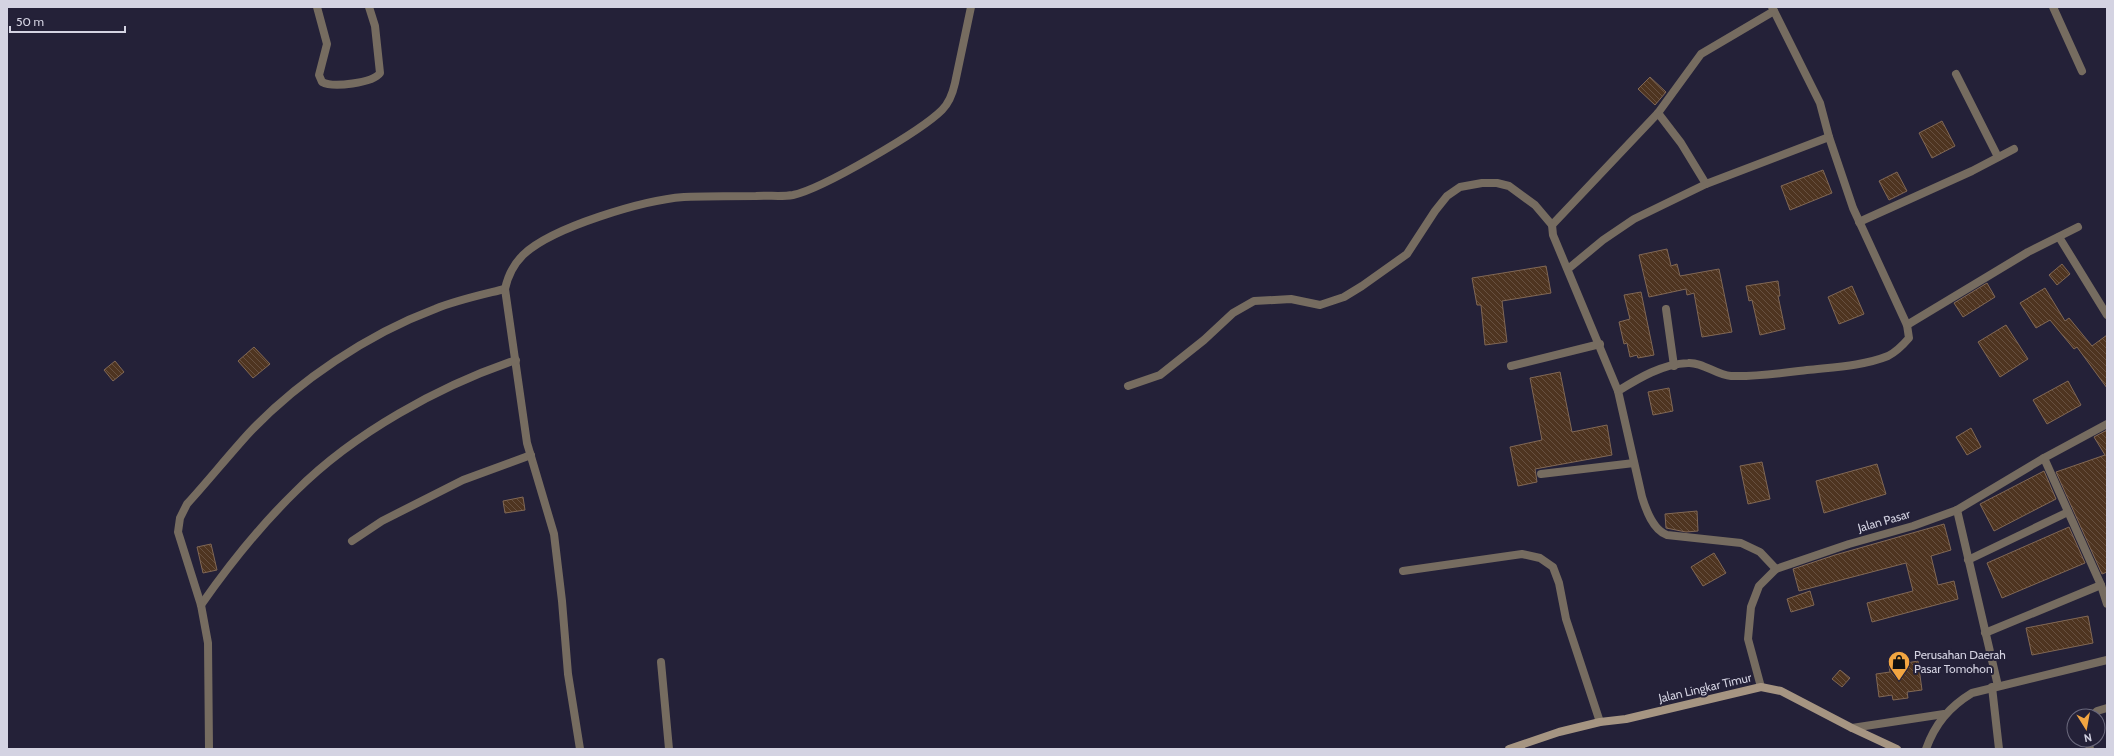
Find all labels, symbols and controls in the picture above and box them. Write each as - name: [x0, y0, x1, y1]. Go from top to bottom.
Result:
- scale bar: [10, 8, 125, 34]
- text: 50 m: [16, 14, 44, 29]
- street label: Jalan Pasar: [1855, 506, 1912, 535]
- place label: Perusahan Daerah Pasar Tomohon: [1914, 647, 2006, 676]
- shop icon: Perusahan Daerah Pasar Tomohon: [1886, 649, 1912, 682]
- street label: Jalan Lingkar Timur: [1656, 669, 1753, 706]
- north arrow: [2066, 708, 2106, 748]
- text: N: [2083, 730, 2093, 745]

